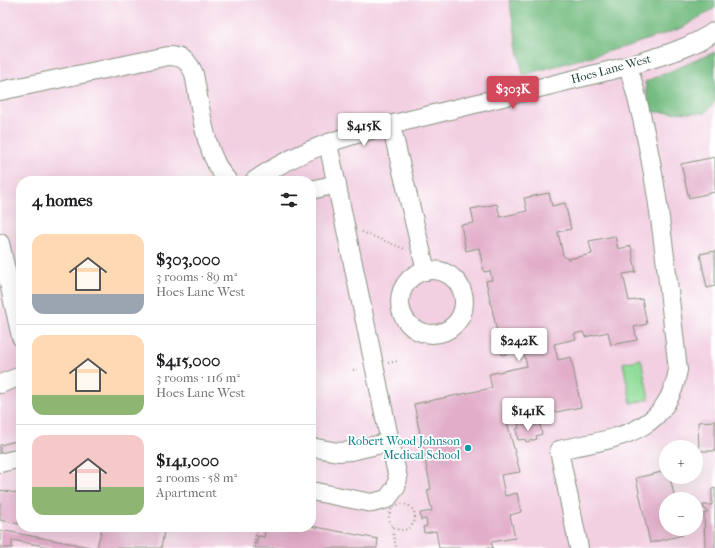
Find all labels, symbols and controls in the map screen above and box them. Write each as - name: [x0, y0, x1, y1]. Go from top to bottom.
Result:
- street label: Hoes Lane West: [569, 51, 653, 86]
- pin: $303K: [485, 76, 541, 110]
- text: $303K: [496, 81, 530, 96]
- pin: $415K: [336, 113, 392, 147]
- text: $415K: [347, 118, 381, 133]
- icon: filters: [278, 189, 300, 211]
- text: 4 homes: [32, 190, 92, 210]
- text: $303,000: [156, 249, 220, 269]
- icon: home: [64, 250, 112, 298]
- text: 3 rooms · 89 m²: [156, 269, 237, 284]
- text: Hoes Lane West: [156, 284, 245, 299]
- pin: $242K: [491, 328, 547, 362]
- text: $242K: [500, 333, 538, 348]
- text: $415,000: [156, 350, 220, 370]
- icon: home: [64, 351, 112, 399]
- text: 3 rooms · 116 m²: [156, 370, 240, 385]
- text: Hoes Lane West: [156, 385, 245, 400]
- pin: $141K: [500, 398, 556, 432]
- text: $141K: [511, 403, 545, 418]
- place label: Robert Wood Johnson Medical School: [348, 434, 461, 462]
- map controls: [659, 440, 703, 536]
- button: +: [659, 440, 703, 484]
- marker: Robert Wood Johnson Medical School: [463, 443, 473, 453]
- text: $141,000: [156, 450, 219, 470]
- icon: home: [64, 451, 112, 499]
- text: 2 rooms · 58 m²: [156, 470, 237, 485]
- text: Apartment: [156, 485, 217, 500]
- button: −: [659, 492, 703, 536]

